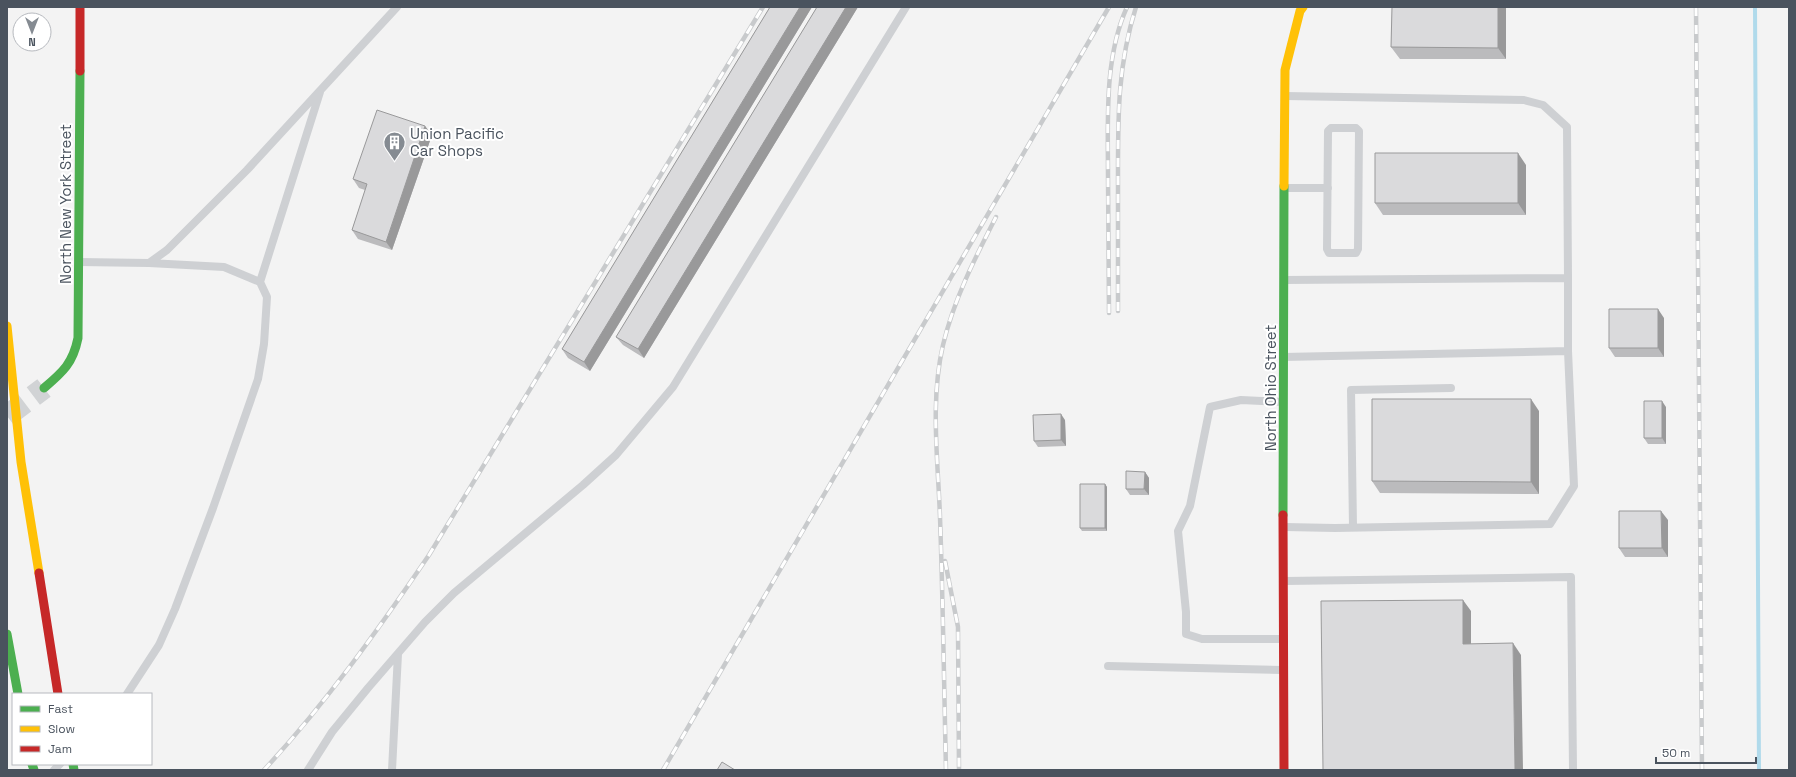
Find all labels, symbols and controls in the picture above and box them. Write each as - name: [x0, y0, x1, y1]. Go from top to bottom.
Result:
- north arrow: [12, 12, 52, 52]
- text: N: [28, 35, 36, 49]
- street label: North New York Street: [56, 124, 75, 284]
- place label: Union Pacific Car Shops: [410, 124, 504, 160]
- building icon: Union Pacific Car Shops: [382, 129, 408, 162]
- street label: North Ohio Street: [1261, 325, 1280, 451]
- legend: [12, 693, 152, 765]
- text: Fast: [48, 701, 73, 717]
- text: Slow: [48, 721, 75, 737]
- scale bar: [1656, 739, 1756, 765]
- text: Jam: [48, 741, 72, 757]
- text: 50 m: [1662, 745, 1690, 761]

